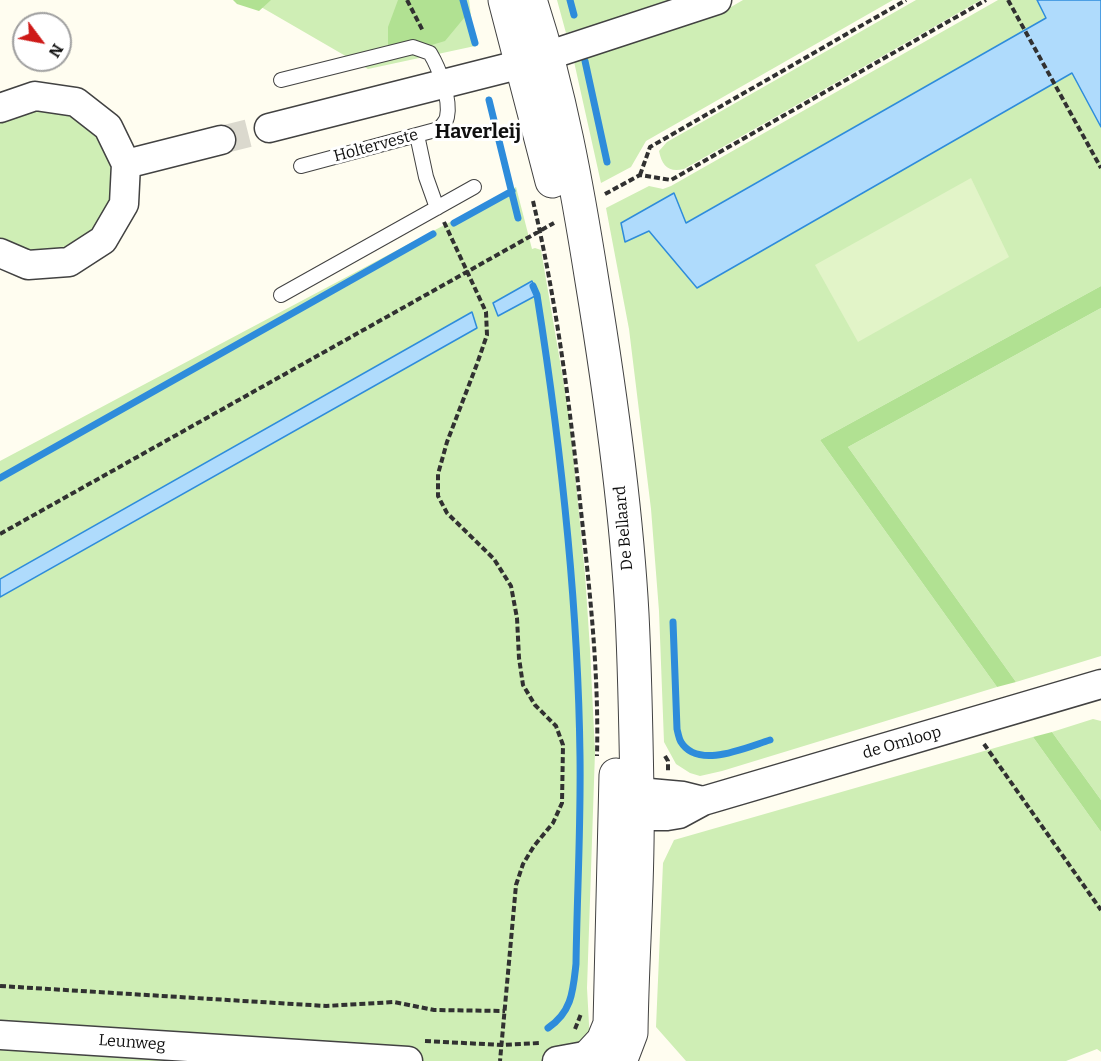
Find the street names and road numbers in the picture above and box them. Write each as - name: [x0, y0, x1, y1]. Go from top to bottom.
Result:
- street label: Holterveste: [332, 126, 420, 166]
- street label: De Bellaard: [611, 485, 637, 571]
- street label: de Omloop: [860, 723, 944, 763]
- street label: Leunweg: [98, 1031, 166, 1055]

